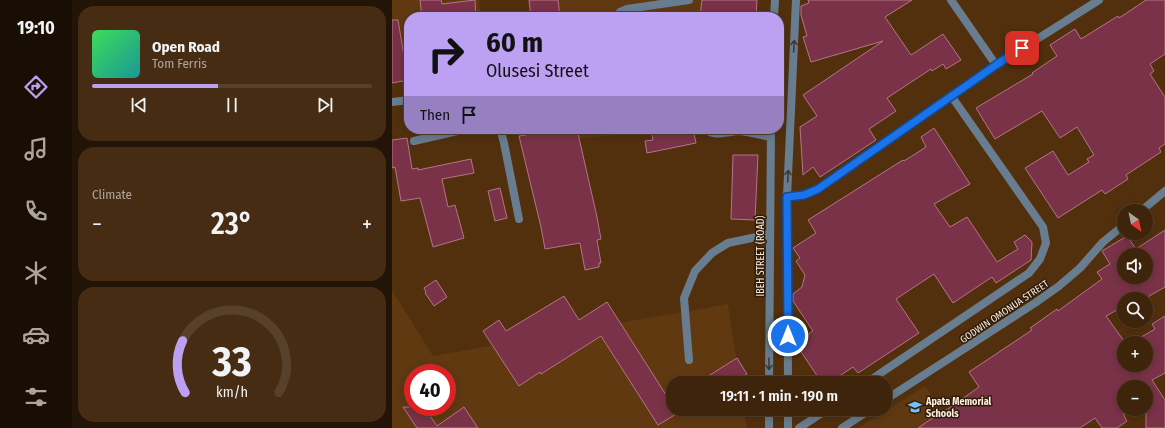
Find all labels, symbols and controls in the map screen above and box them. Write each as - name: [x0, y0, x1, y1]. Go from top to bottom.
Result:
- text: 19:10: [17, 17, 55, 39]
- text: 60 m: [486, 26, 543, 59]
- icon: right: [420, 28, 472, 80]
- pin: [1005, 31, 1039, 65]
- icon: arrive: [1011, 37, 1033, 59]
- text: Open Road: [152, 38, 220, 56]
- one-way arrow: [790, 40, 798, 53]
- text: Tom Ferris: [152, 56, 207, 71]
- text: Olusesi Street: [486, 60, 589, 82]
- icon: directions: [22, 73, 50, 101]
- icon: previous: [128, 94, 150, 116]
- icon: pause: [221, 94, 243, 116]
- icon: next: [314, 94, 336, 116]
- icon: arrive: [458, 104, 480, 126]
- text: Then: [420, 106, 450, 124]
- icon: music: [22, 135, 50, 163]
- one-way arrow: [784, 170, 791, 183]
- text: Climate: [92, 187, 132, 202]
- icon: phone: [22, 197, 50, 225]
- north arrow: [1117, 204, 1153, 240]
- map controls: [1117, 204, 1153, 416]
- text: 23°: [211, 206, 253, 242]
- text: −: [92, 211, 102, 238]
- text: +: [362, 211, 372, 238]
- street label: IBEH STREET (ROAD): [754, 216, 767, 296]
- button: sound: [1117, 248, 1153, 284]
- icon: climate: [22, 259, 50, 287]
- street label: GODWIN OMONUA STREET: [958, 278, 1051, 346]
- button: search: [1117, 292, 1153, 328]
- position arrow: [767, 315, 809, 357]
- icon: car: [22, 321, 50, 349]
- text: 33: [211, 336, 252, 386]
- button: +: [1117, 336, 1153, 372]
- one-way arrow: [765, 357, 773, 370]
- speed limit sign: 40: [404, 364, 456, 416]
- button: −: [1117, 380, 1153, 416]
- icon: filters: [22, 383, 50, 411]
- text: km/h: [216, 383, 248, 400]
- text: 19:11 · 1 min · 190 m: [720, 387, 838, 405]
- place label: Apata Memorial Schools: [925, 396, 992, 420]
- school or university icon: Apata Memorial Schools: [907, 399, 923, 415]

